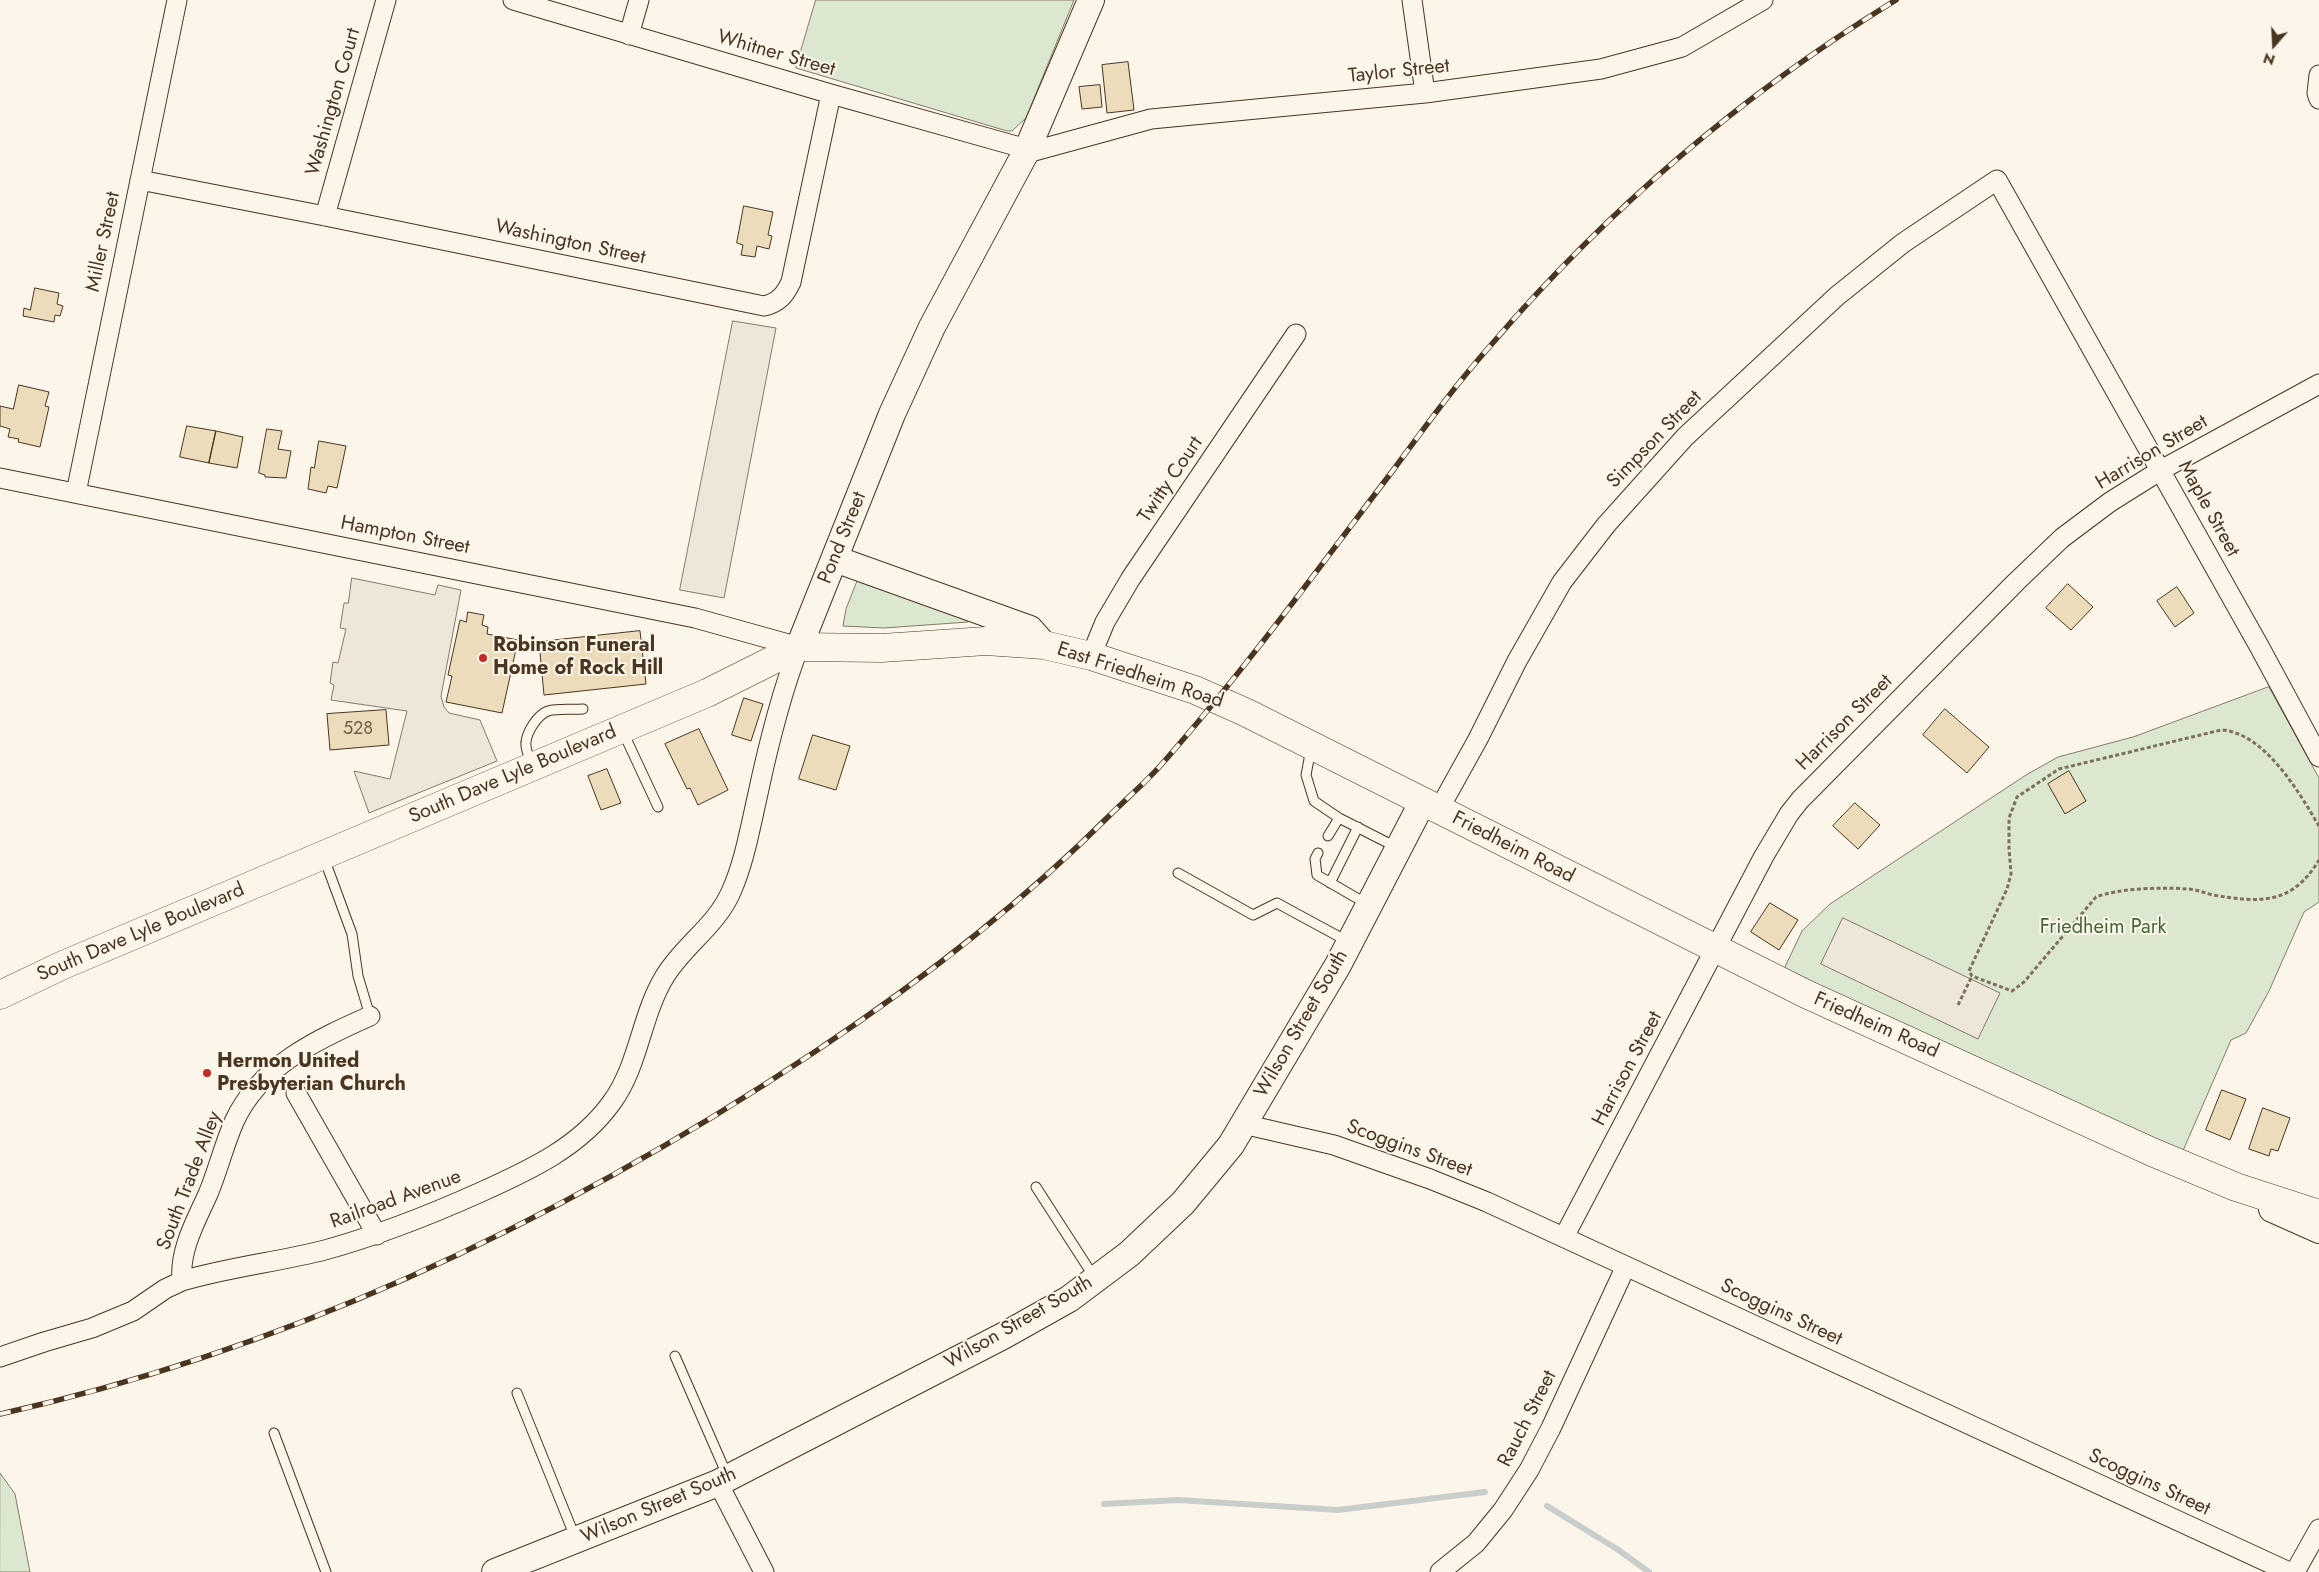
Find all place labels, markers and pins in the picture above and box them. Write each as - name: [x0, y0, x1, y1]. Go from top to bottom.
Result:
- place label: Robinson Funeral Home of Rock Hill: [493, 634, 663, 681]
- marker: Robinson Funeral Home of Rock Hill: [477, 652, 489, 664]
- place label: Hermon United Presbyterian Church: [217, 1050, 406, 1097]
- marker: Hermon United Presbyterian Church: [201, 1067, 213, 1079]

